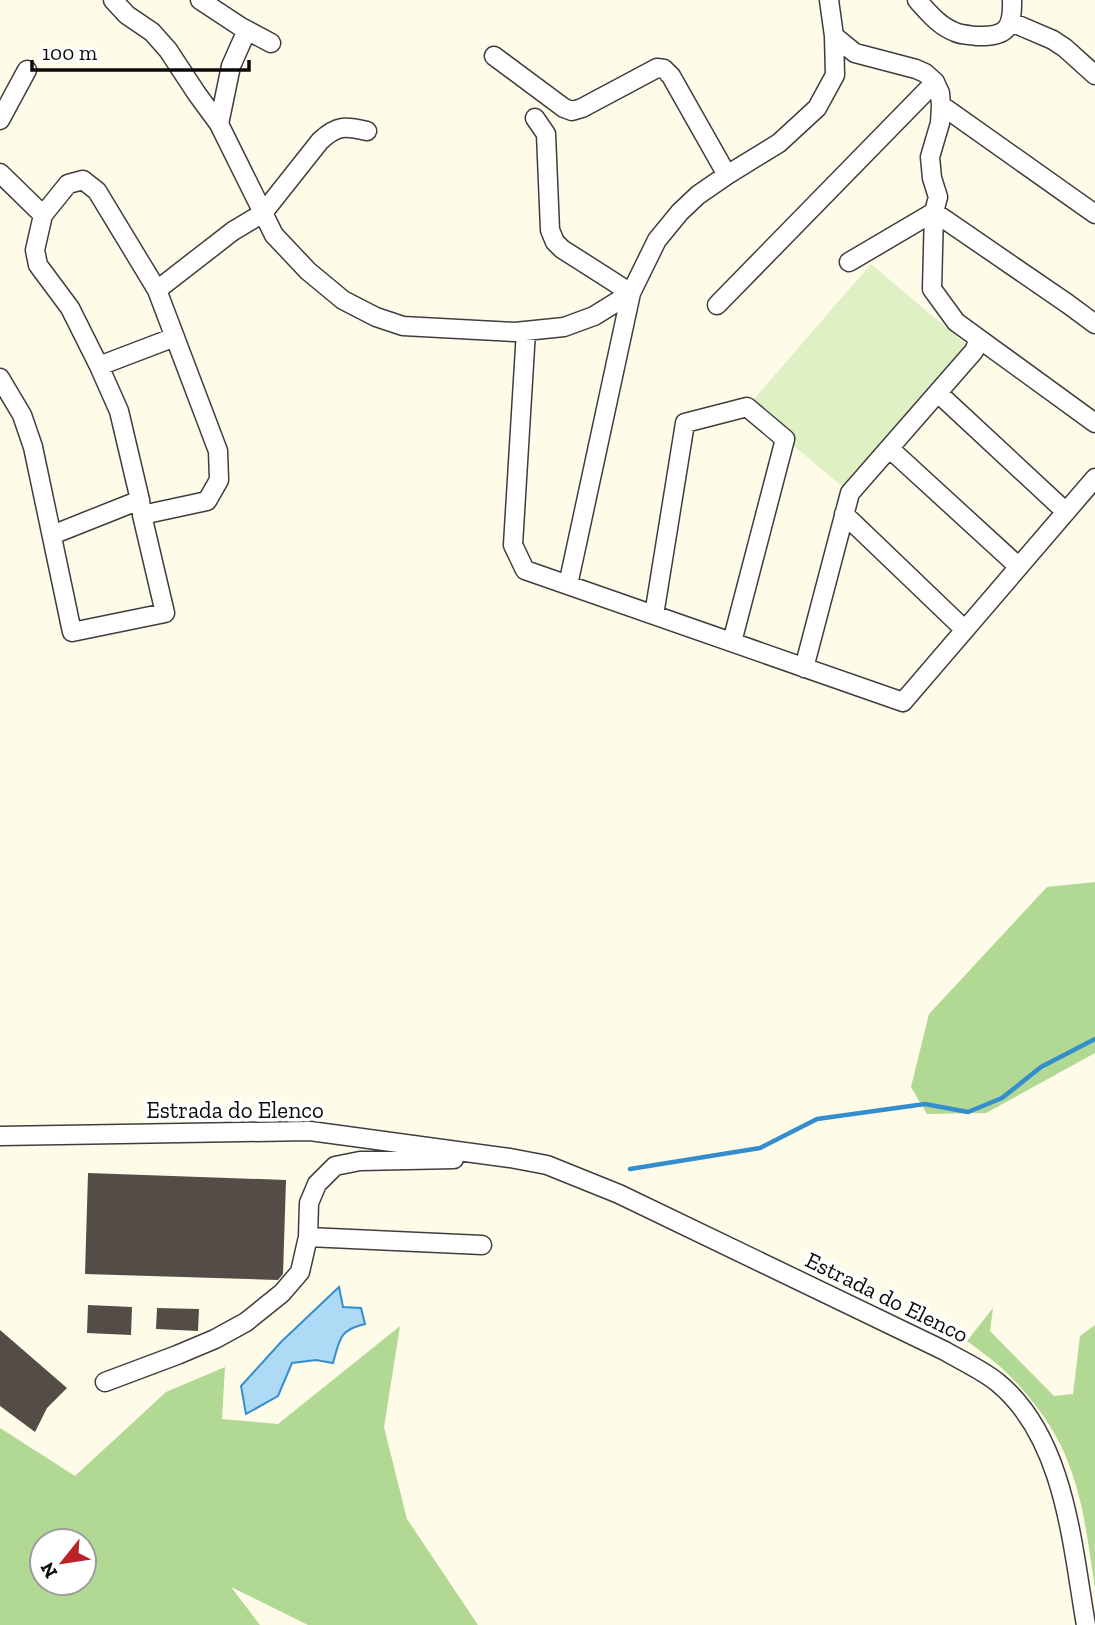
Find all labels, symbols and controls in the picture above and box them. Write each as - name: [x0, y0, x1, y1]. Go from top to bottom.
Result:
- scale bar: [32, 28, 248, 72]
- text: 100 m: [42, 40, 97, 65]
- street label: Estrada do Elenco: [146, 1096, 324, 1124]
- street label: Estrada do Elenco: [801, 1245, 973, 1349]
- north arrow: [28, 1527, 98, 1597]
- text: N: [35, 1558, 62, 1582]

